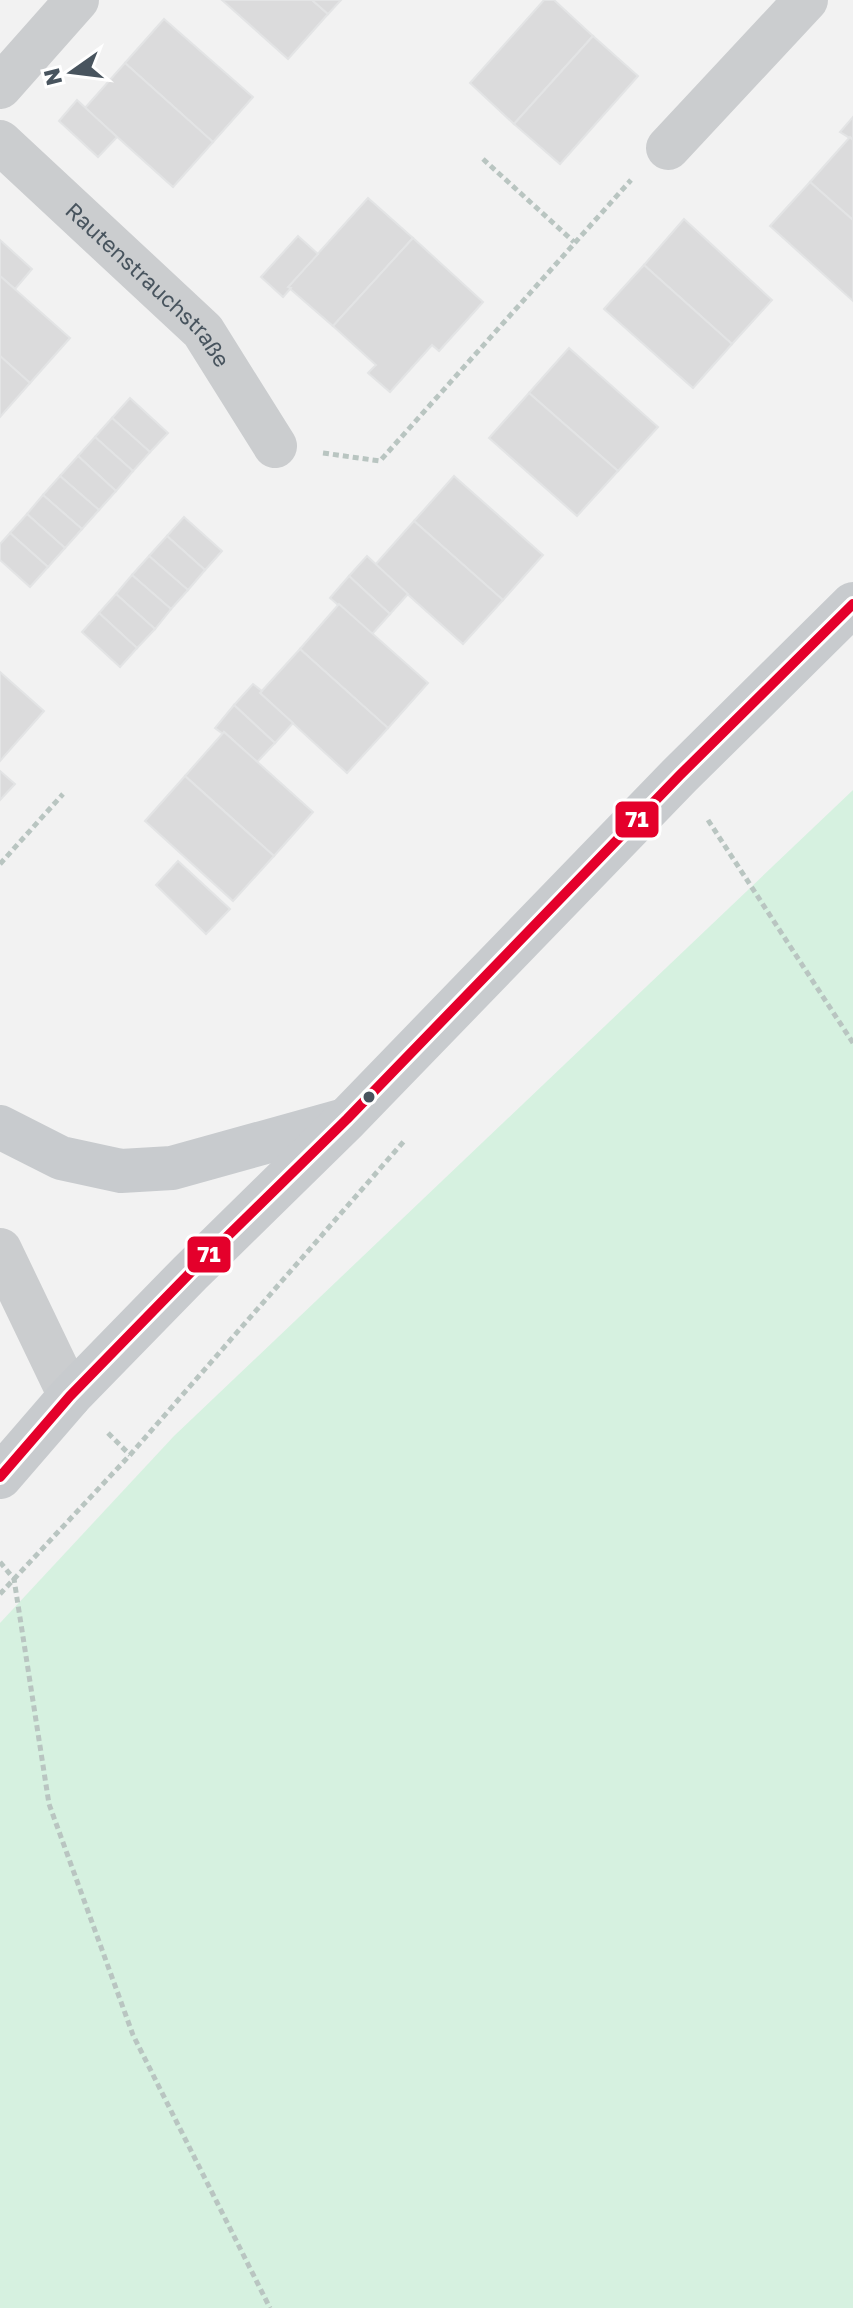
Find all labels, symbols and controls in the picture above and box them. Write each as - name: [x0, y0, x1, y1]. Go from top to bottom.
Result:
- north arrow: [32, 32, 112, 112]
- text: N: [37, 66, 67, 88]
- street label: Rautenstrauchstraße: [60, 196, 236, 372]
- line badge: 71: [614, 800, 660, 839]
- text: 71: [625, 805, 649, 832]
- unlabelled marker: [361, 1089, 377, 1105]
- line badge: 71: [186, 1235, 232, 1274]
- text: 71: [197, 1240, 221, 1267]

